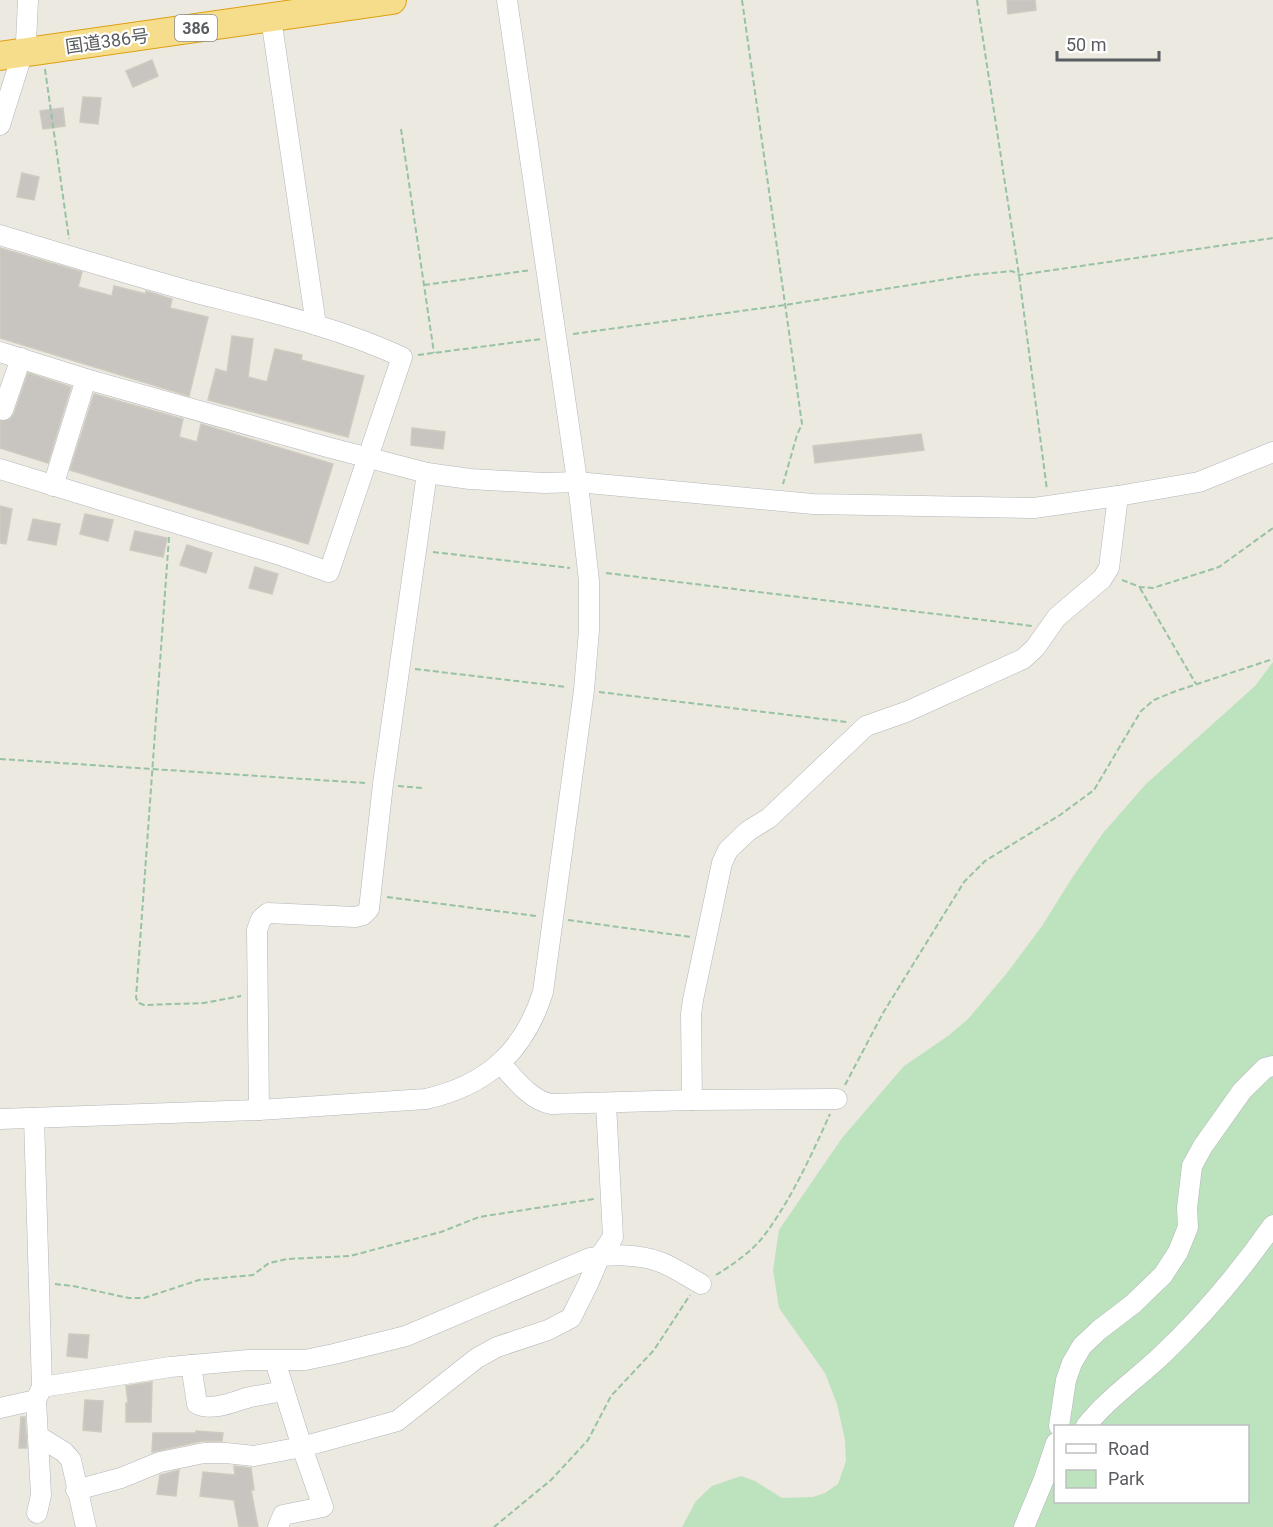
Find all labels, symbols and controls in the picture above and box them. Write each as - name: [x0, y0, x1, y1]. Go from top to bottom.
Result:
- road number: 386: [175, 15, 217, 41]
- scale bar: [1057, 24, 1159, 62]
- street label: 国道386号: [64, 25, 150, 57]
- text: 50 m: [1066, 34, 1106, 55]
- legend: [1054, 1425, 1249, 1503]
- text: Road: [1108, 1438, 1149, 1459]
- text: Park: [1108, 1468, 1145, 1489]

